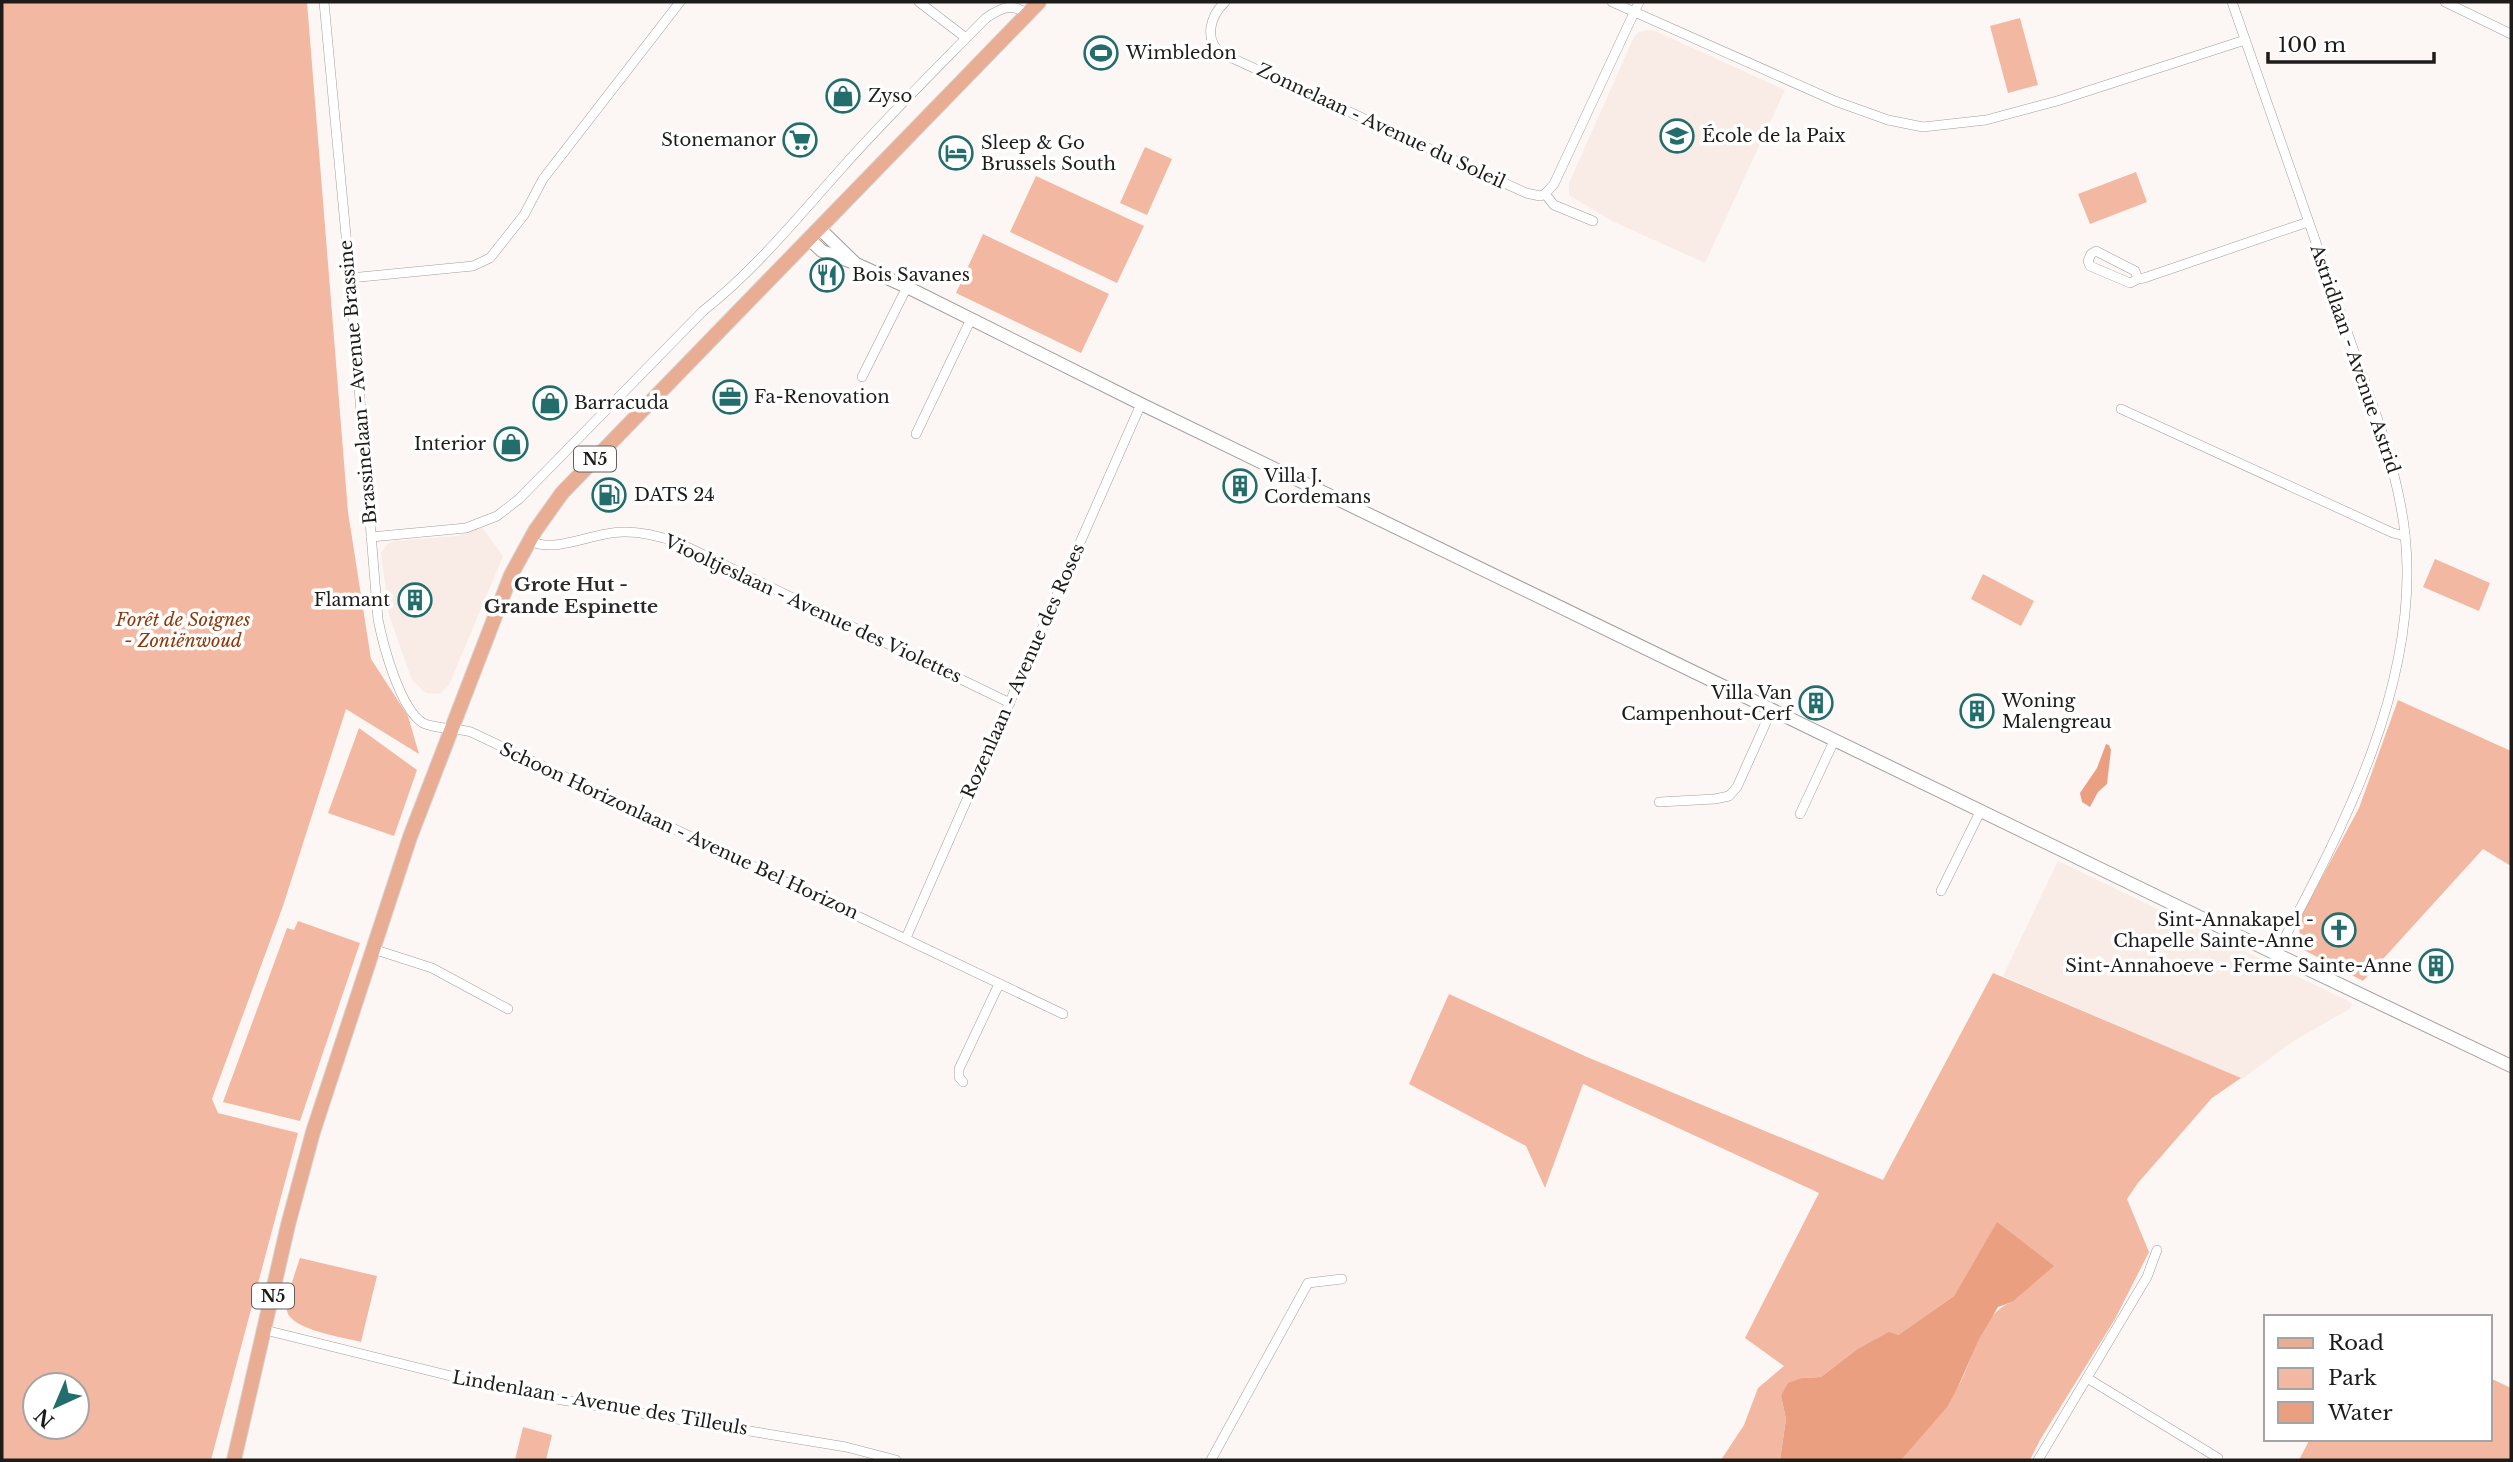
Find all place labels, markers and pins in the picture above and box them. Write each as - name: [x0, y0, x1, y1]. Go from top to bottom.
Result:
- sports icon: Wimbledon: [1082, 34, 1120, 72]
- place label: Wimbledon: [1125, 42, 1237, 64]
- shop icon: Zyso: [824, 77, 862, 115]
- place label: Zyso: [868, 85, 912, 107]
- school or university icon: École de la Paix: [1658, 117, 1696, 155]
- supermarket icon: Stonemanor: [781, 121, 819, 159]
- place label: École de la Paix: [1702, 124, 1845, 147]
- place label: Stonemanor: [661, 129, 776, 151]
- place label: Sleep & Go Brussels South: [981, 132, 1116, 175]
- hotel icon: Sleep & Go Brussels South: [937, 134, 975, 172]
- restaurant icon: Bois Savanes: [808, 256, 846, 294]
- place label: Bois Savanes: [852, 264, 970, 286]
- office icon: Fa-Renovation: [711, 378, 749, 416]
- shop icon: Barracuda: [531, 384, 569, 422]
- place label: Fa-Renovation: [754, 386, 890, 408]
- place label: Barracuda: [574, 392, 669, 414]
- shop icon: Interior: [492, 425, 530, 463]
- place label: Interior: [414, 433, 486, 455]
- place label: Villa J. Cordemans: [1263, 465, 1371, 508]
- building icon: Villa J. Cordemans: [1221, 467, 1259, 505]
- fuel station icon: DATS 24: [590, 476, 628, 514]
- place label: DATS 24: [634, 484, 715, 506]
- building icon: Flamant: [396, 581, 434, 619]
- place label: Flamant: [314, 589, 390, 611]
- place label: Villa Van Campenhout-Cerf: [1621, 682, 1795, 725]
- building icon: Villa Van Campenhout-Cerf: [1797, 684, 1835, 722]
- place label: Woning Malengreau: [2001, 690, 2112, 733]
- building icon: Woning Malengreau: [1958, 692, 1996, 730]
- place label: Sint-Annakapel - Chapelle Sainte-Anne: [2113, 909, 2314, 952]
- church icon: Sint-Annakapel - Chapelle Sainte-Anne: [2320, 911, 2358, 949]
- building icon: Sint-Annahoeve - Ferme Sainte-Anne: [2417, 947, 2455, 985]
- place label: Sint-Annahoeve - Ferme Sainte-Anne: [2065, 955, 2412, 977]

